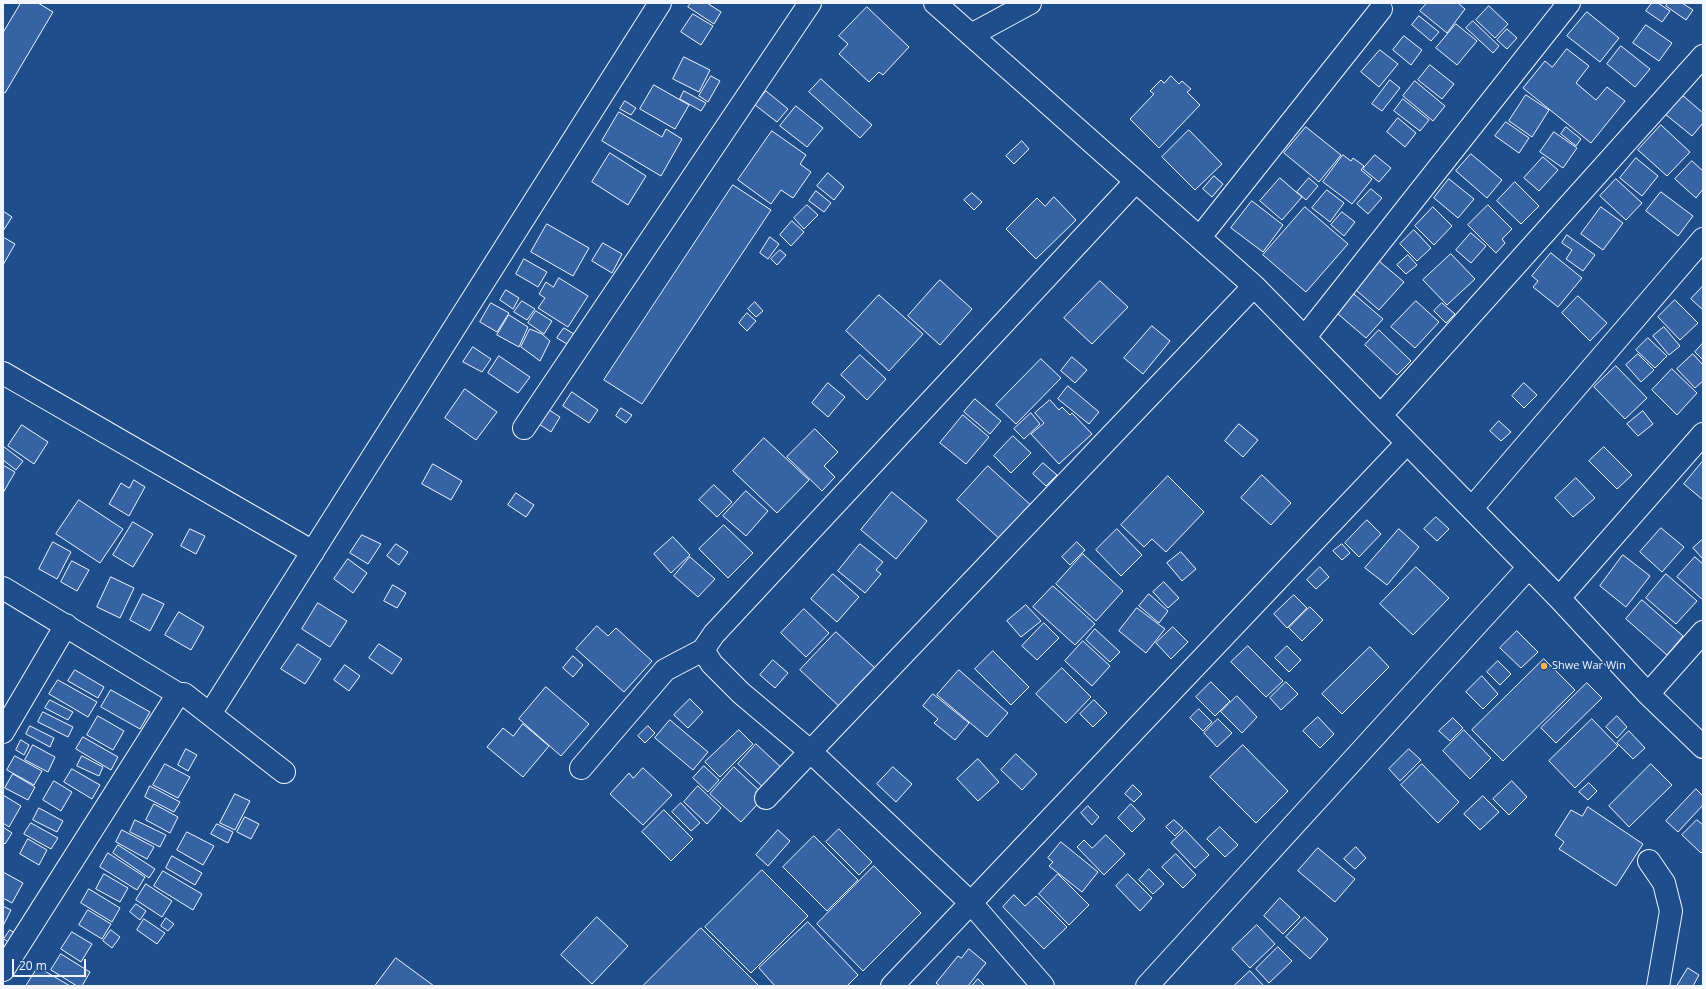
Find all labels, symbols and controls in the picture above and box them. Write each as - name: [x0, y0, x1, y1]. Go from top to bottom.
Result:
- place label: Shwe War Win: [1552, 659, 1626, 673]
- marker: Shwe War Win: [1539, 661, 1549, 671]
- scale bar: [14, 951, 88, 977]
- text: 20 m: [19, 957, 47, 974]

